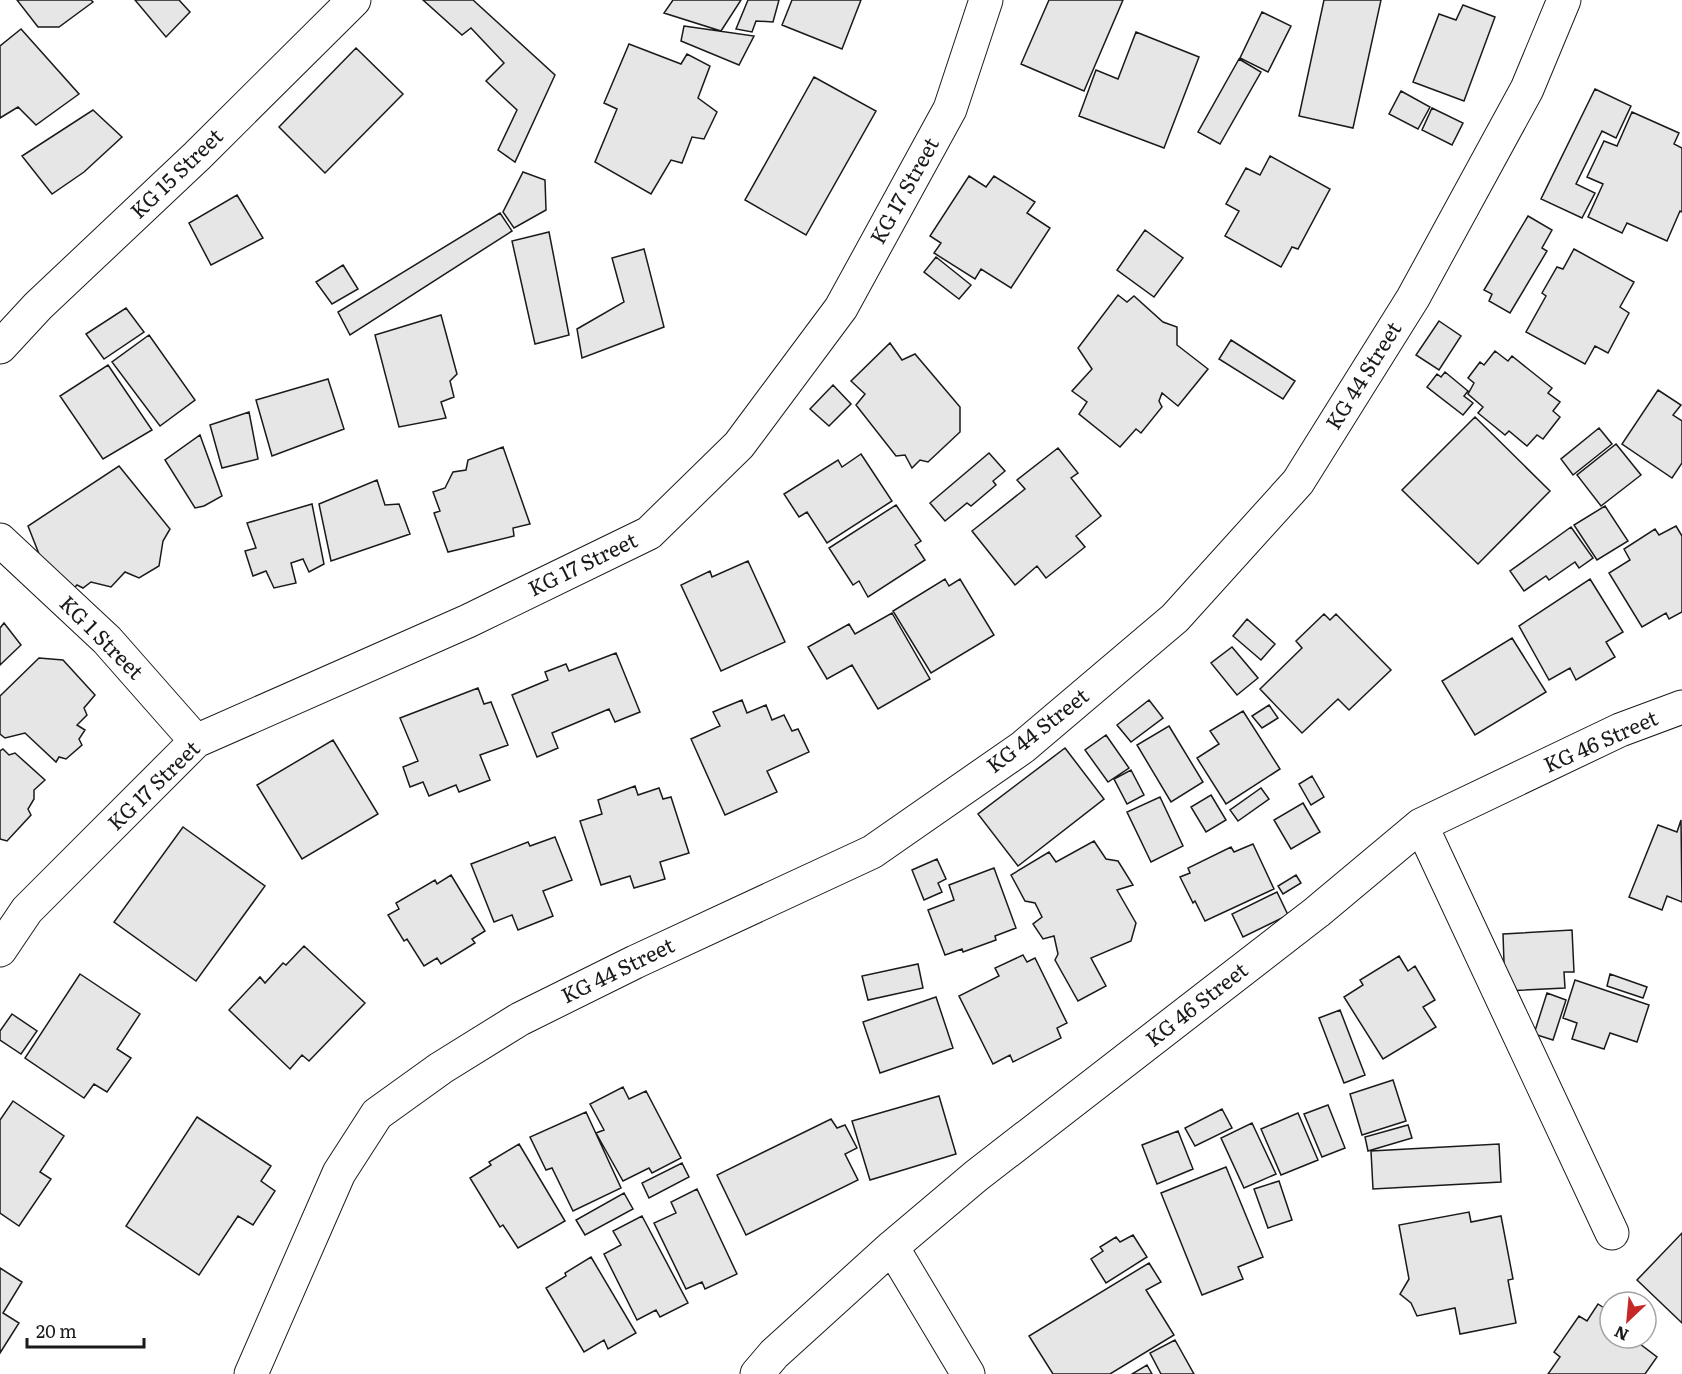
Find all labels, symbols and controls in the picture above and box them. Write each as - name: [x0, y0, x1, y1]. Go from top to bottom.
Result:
- street label: KG 15 Street: [122, 120, 229, 224]
- street label: KG 17 Street: [861, 130, 945, 249]
- street label: KG 44 Street: [1316, 314, 1408, 435]
- street label: KG 17 Street: [522, 523, 642, 603]
- street label: KG 1 Street: [54, 587, 152, 686]
- street label: KG 44 Street: [979, 679, 1095, 779]
- street label: KG 46 Street: [1538, 701, 1663, 779]
- street label: KG 17 Street: [99, 732, 206, 836]
- street label: KG 44 Street: [555, 928, 679, 1010]
- street label: KG 46 Street: [1138, 953, 1254, 1053]
- north arrow: [1598, 1290, 1658, 1350]
- scale bar: [27, 1311, 144, 1349]
- text: 20 m: [36, 1317, 77, 1344]
- text: N: [1610, 1321, 1632, 1348]

